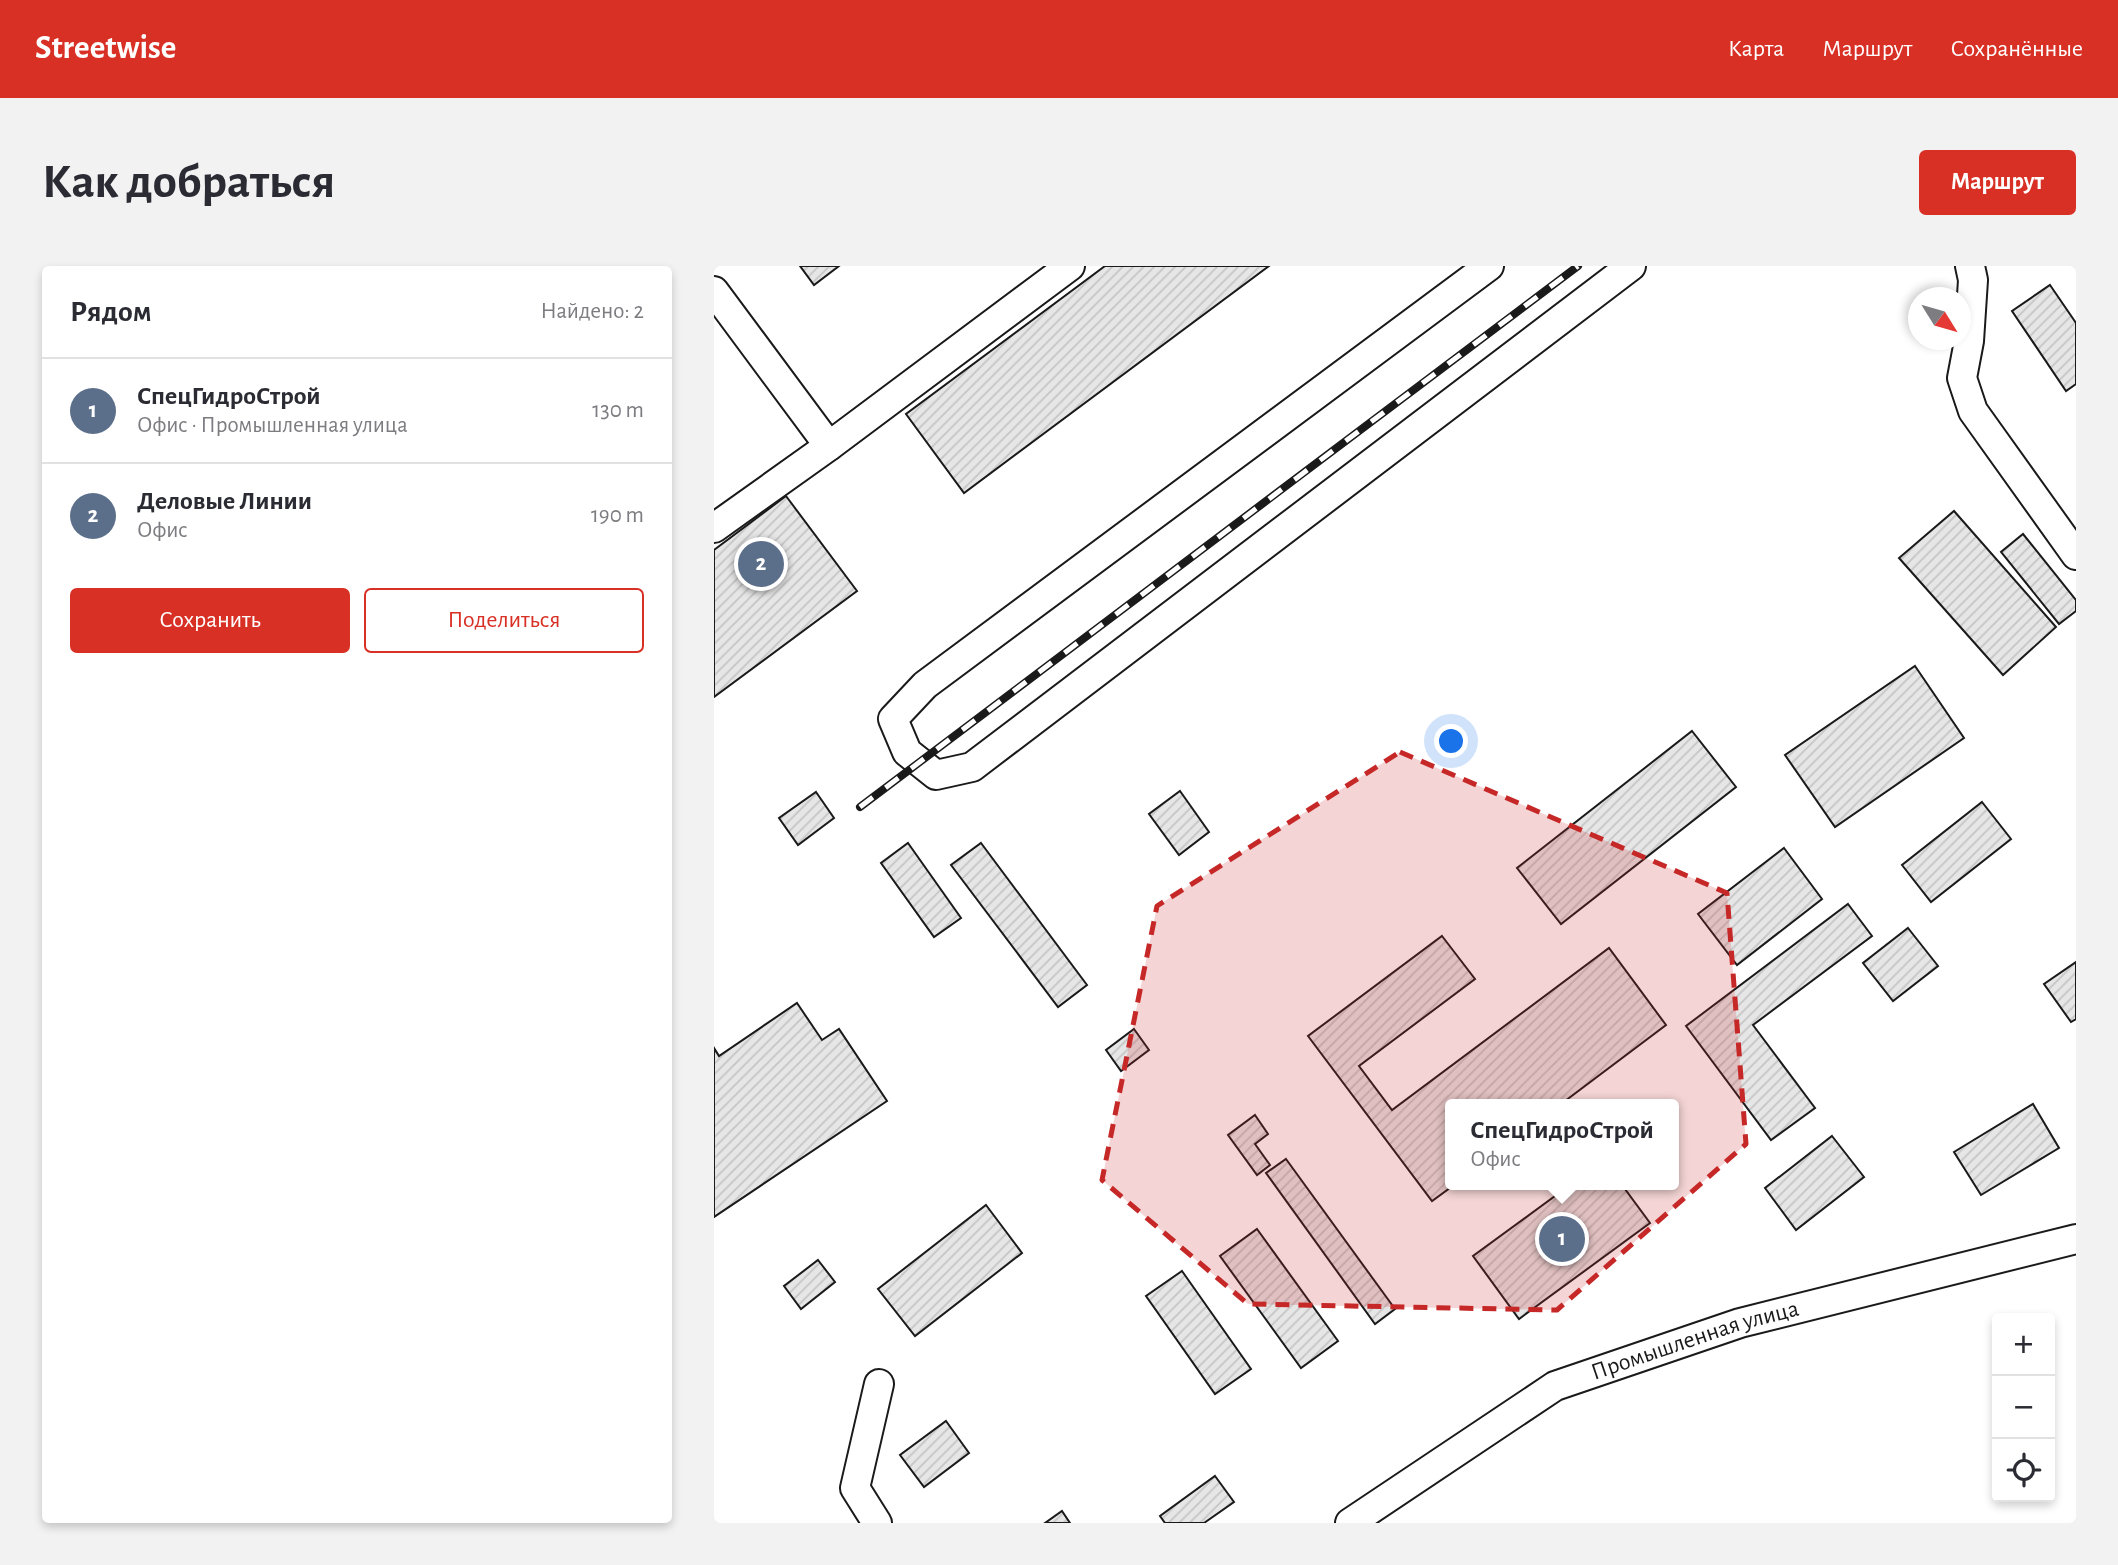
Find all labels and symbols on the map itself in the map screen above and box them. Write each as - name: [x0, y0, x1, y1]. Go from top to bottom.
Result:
- north arrow: [1908, 287, 1971, 350]
- pin: 2: [738, 538, 784, 590]
- your location: [1434, 724, 1468, 758]
- pin: 1: [1539, 1213, 1585, 1265]
- street label: Промышленная улица: [1588, 1297, 1801, 1385]

